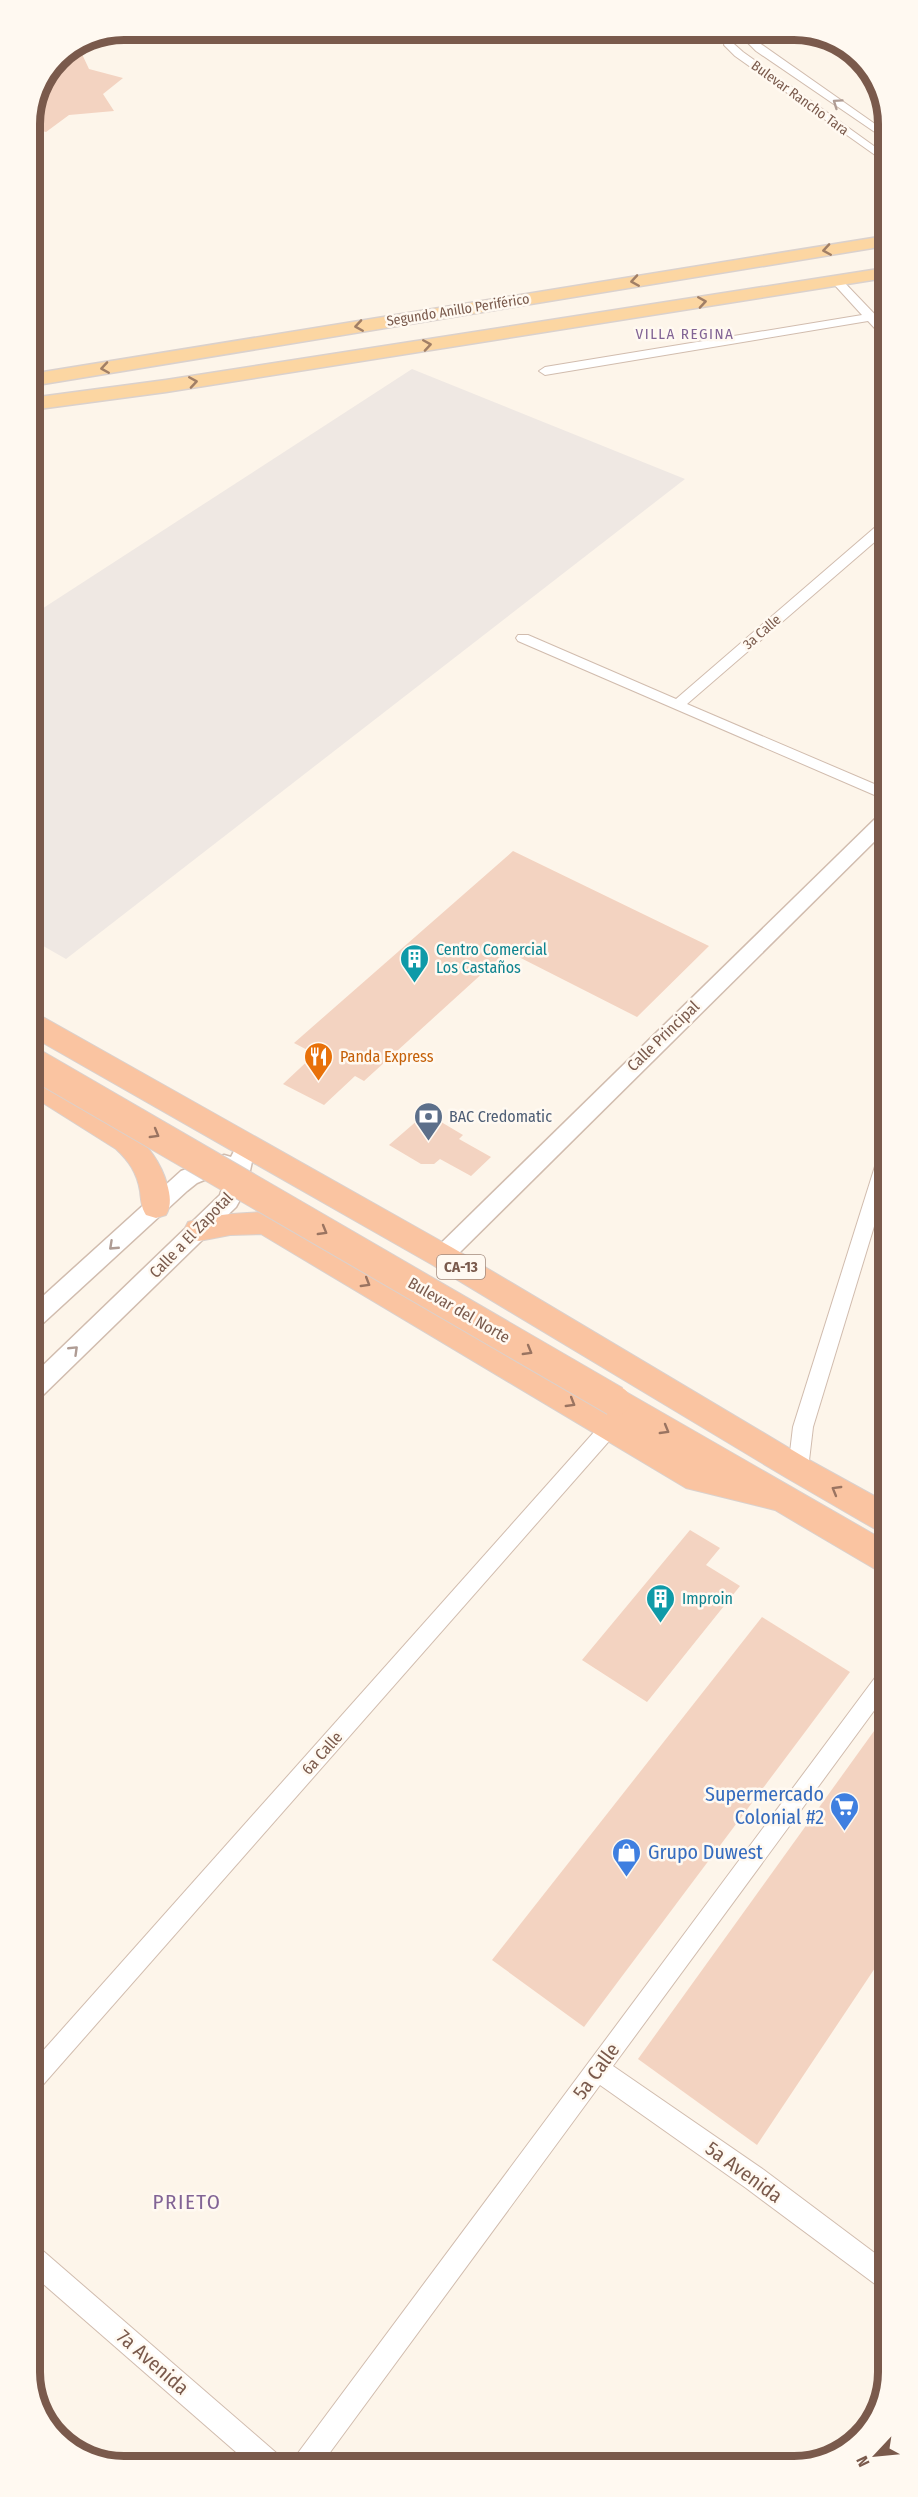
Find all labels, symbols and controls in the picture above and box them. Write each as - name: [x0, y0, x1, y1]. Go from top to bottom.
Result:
- street label: Bulevar Rancho Tara: [748, 57, 852, 139]
- one-way arrow: [832, 99, 843, 110]
- one-way arrow: [822, 244, 832, 256]
- one-way arrow: [630, 275, 639, 287]
- street label: Segundo Anillo Periférico: [385, 290, 531, 330]
- one-way arrow: [697, 296, 707, 309]
- one-way arrow: [355, 320, 364, 332]
- district label: VILLA REGINA: [636, 325, 734, 343]
- one-way arrow: [422, 340, 431, 352]
- one-way arrow: [100, 361, 110, 374]
- one-way arrow: [188, 377, 197, 389]
- street label: 3a Calle: [740, 611, 784, 653]
- place label: Centro Comercial Los Castaños: [436, 940, 547, 977]
- building icon: Centro Comercial Los Castaños: [399, 942, 431, 984]
- street label: Calle Principal: [623, 997, 703, 1075]
- restaurant icon: Panda Express: [303, 1040, 335, 1082]
- place label: Panda Express: [340, 1047, 434, 1066]
- bank icon: BAC Credomatic: [412, 1100, 444, 1142]
- place label: BAC Credomatic: [449, 1107, 552, 1126]
- one-way arrow: [149, 1126, 159, 1138]
- street label: Calle a El Zapotal: [145, 1188, 237, 1282]
- one-way arrow: [317, 1224, 327, 1236]
- one-way arrow: [109, 1239, 119, 1250]
- road number: CA-13: [437, 1255, 485, 1279]
- street label: Bulevar del Norte: [405, 1273, 513, 1347]
- one-way arrow: [360, 1276, 370, 1287]
- one-way arrow: [522, 1343, 532, 1355]
- one-way arrow: [67, 1346, 78, 1357]
- one-way arrow: [565, 1396, 575, 1408]
- one-way arrow: [659, 1423, 670, 1435]
- one-way arrow: [832, 1486, 842, 1497]
- building icon: Improin: [645, 1582, 677, 1624]
- place label: Improin: [682, 1589, 733, 1608]
- street label: 6a Calle: [298, 1727, 346, 1778]
- place label: Supermercado Colonial #2: [705, 1782, 824, 1829]
- supermarket icon: Supermercado Colonial #2: [829, 1790, 861, 1832]
- shop icon: Grupo Duwest: [611, 1836, 643, 1878]
- place label: Grupo Duwest: [648, 1840, 763, 1864]
- street label: 5a Calle: [568, 2038, 624, 2104]
- street label: 5a Avenida: [701, 2136, 787, 2208]
- district label: PRIETO: [153, 2189, 221, 2215]
- street label: 7a Avenida: [112, 2324, 194, 2400]
- north arrow: [846, 2425, 906, 2485]
- text: N: [852, 2453, 874, 2470]

